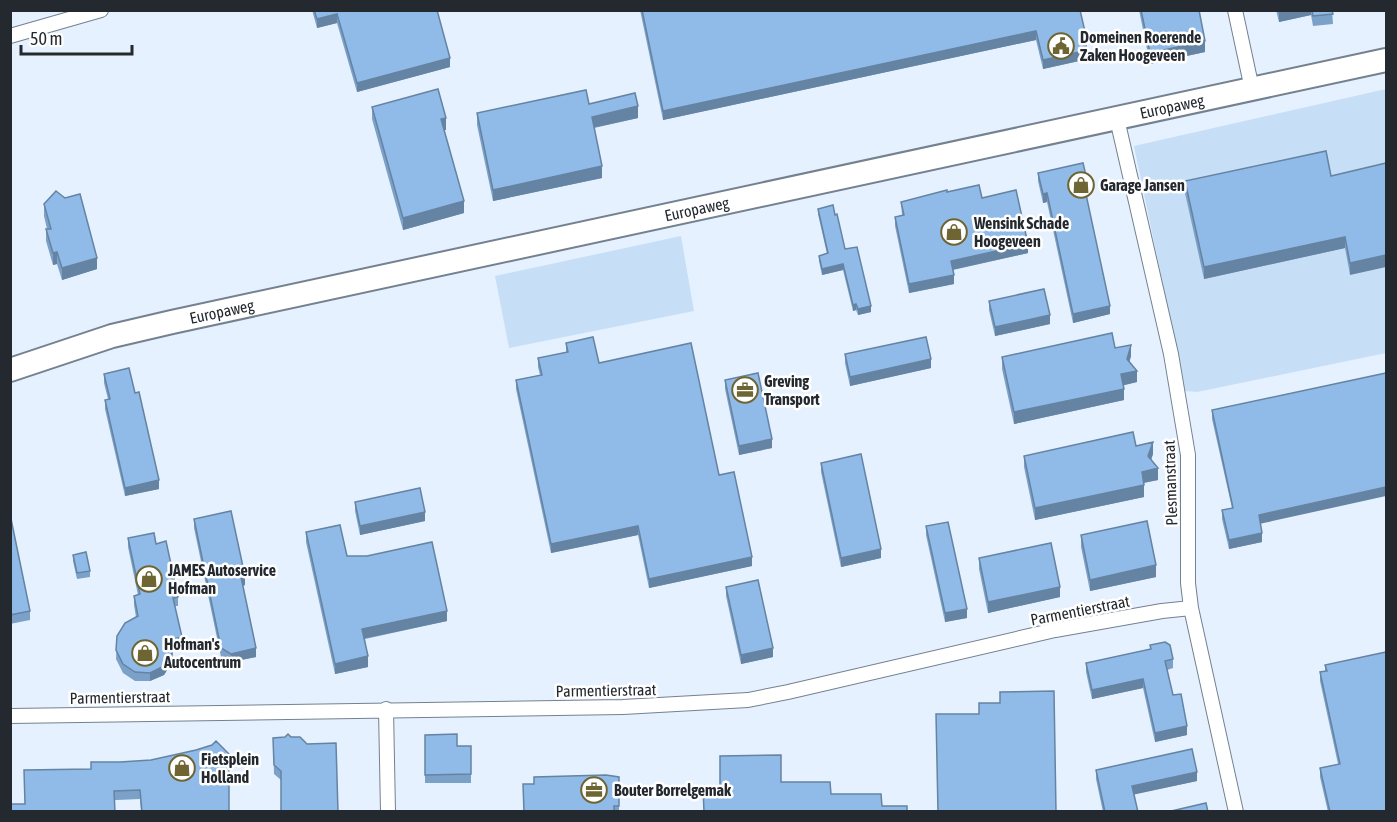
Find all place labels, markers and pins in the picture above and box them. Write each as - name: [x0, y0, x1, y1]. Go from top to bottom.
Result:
- place label: Domeinen Roerende Zaken Hoogeveen: [1080, 28, 1201, 64]
- public building icon: Domeinen Roerende Zaken Hoogeveen: [1046, 31, 1076, 61]
- shop icon: Garage Jansen: [1066, 170, 1096, 200]
- place label: Garage Jansen: [1100, 176, 1185, 194]
- place label: Wensink Schade Hoogeveen: [973, 214, 1069, 250]
- shop icon: Wensink Schade Hoogeveen: [939, 217, 969, 247]
- place label: Greving Transport: [764, 372, 820, 408]
- office icon: Greving Transport: [730, 375, 760, 405]
- place label: JAMES Autoservice Hofman: [167, 561, 276, 597]
- shop icon: JAMES Autoservice Hofman: [134, 564, 164, 594]
- place label: Hofman's Autocentrum: [163, 635, 241, 671]
- shop icon: Hofman's Autocentrum: [130, 638, 160, 668]
- place label: Fietsplein Holland: [201, 750, 259, 786]
- shop icon: Fietsplein Holland: [167, 753, 197, 783]
- office icon: Bouter Borrelgemak: [579, 775, 609, 805]
- place label: Bouter Borrelgemak: [614, 781, 732, 799]

